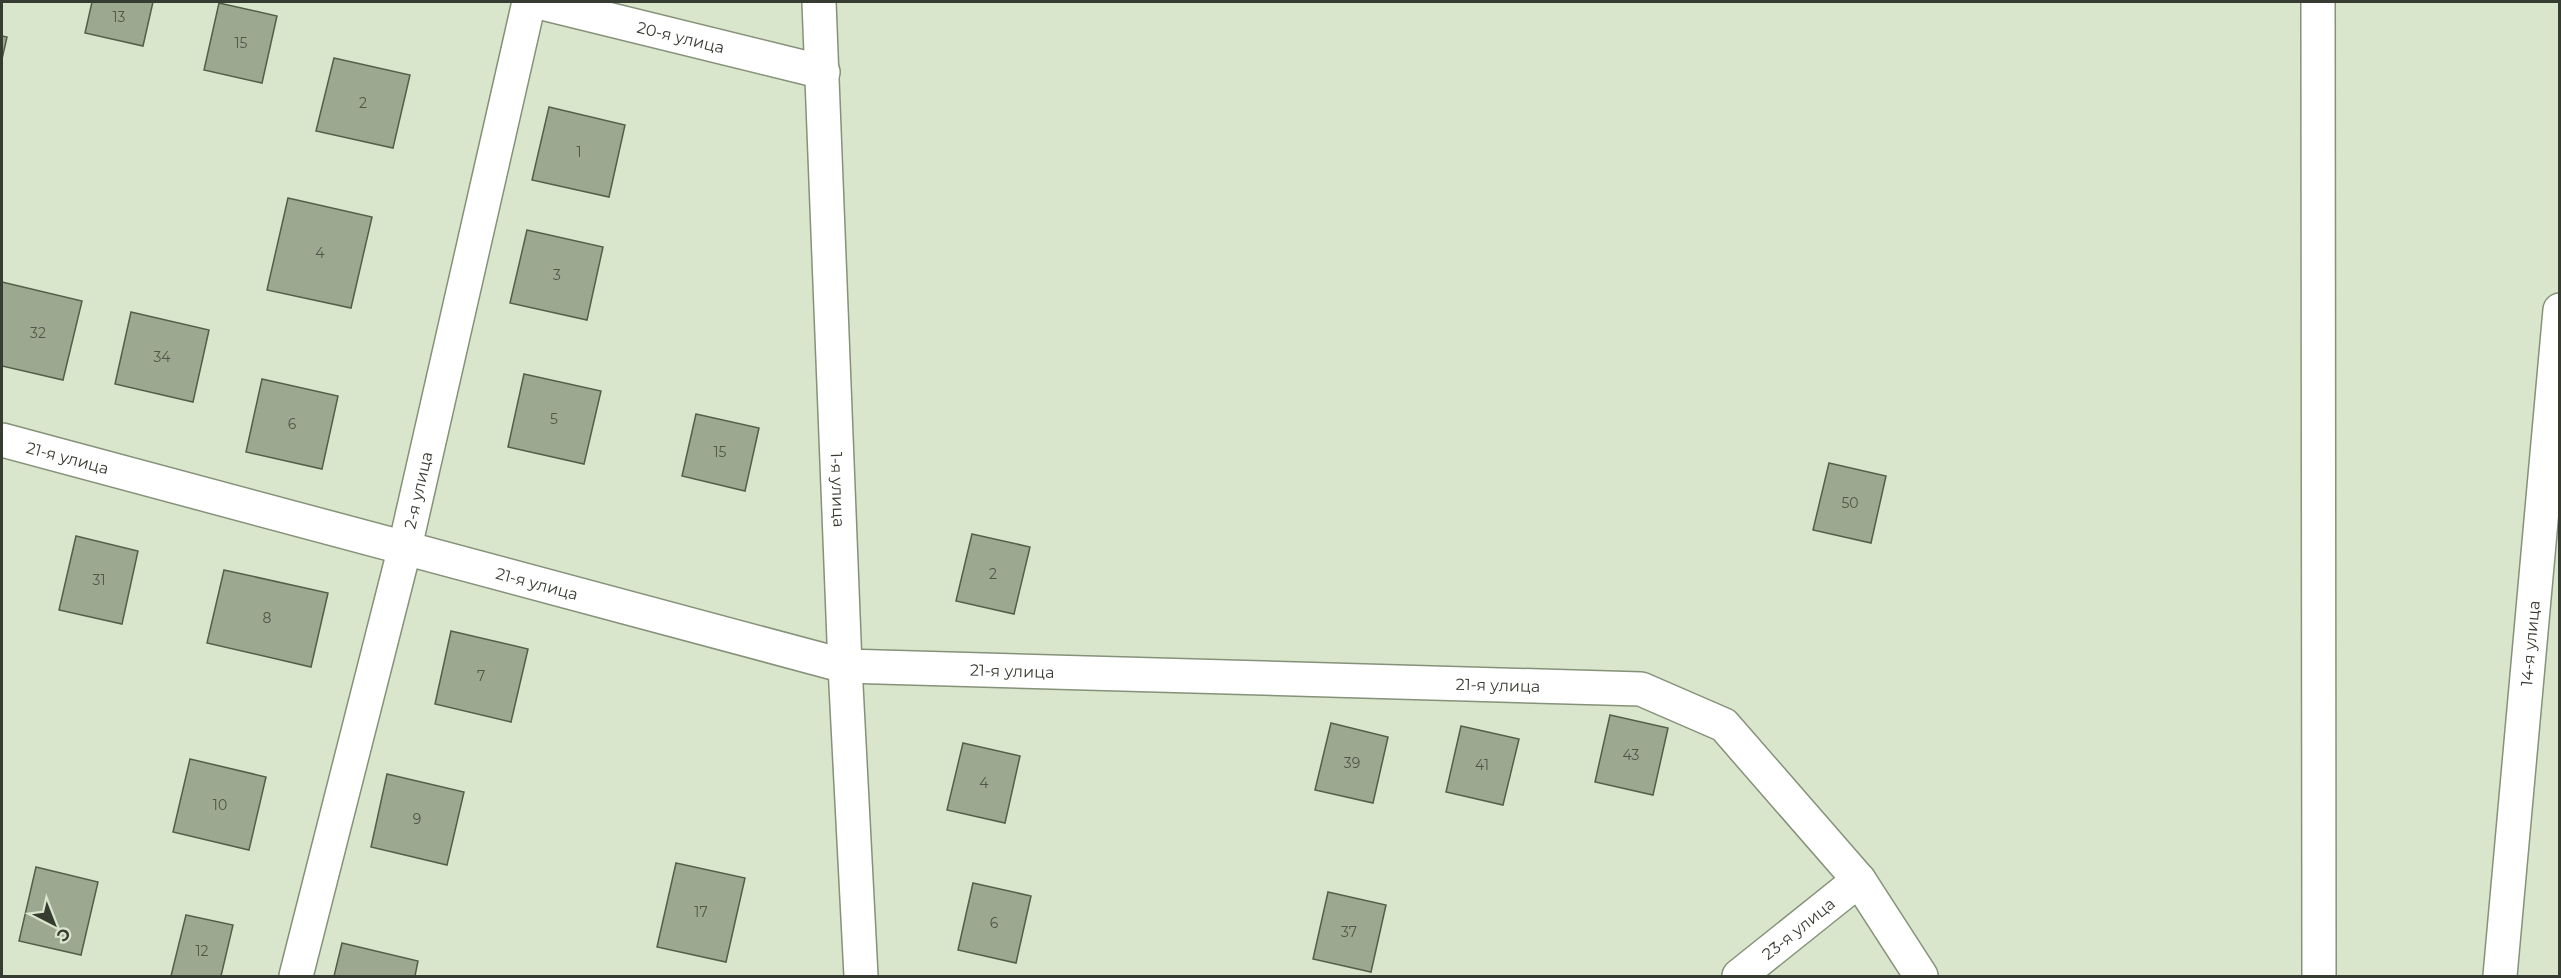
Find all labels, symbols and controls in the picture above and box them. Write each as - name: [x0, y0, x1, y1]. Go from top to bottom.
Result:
- house number: 13: [113, 8, 126, 26]
- street label: 20-я улица: [635, 17, 726, 57]
- house number: 15: [235, 34, 248, 52]
- house number: 2: [359, 94, 367, 112]
- house number: 1: [576, 143, 582, 161]
- house number: 4: [315, 244, 325, 262]
- house number: 3: [553, 266, 561, 284]
- house number: 32: [30, 324, 46, 342]
- house number: 34: [153, 348, 171, 366]
- house number: 5: [550, 410, 558, 428]
- house number: 6: [288, 415, 297, 433]
- street label: 21-я улица: [24, 437, 111, 478]
- house number: 15: [714, 443, 727, 461]
- street label: 2-я улица: [400, 450, 436, 531]
- street label: 1-я улица: [827, 452, 849, 528]
- house number: 50: [1841, 494, 1859, 512]
- street label: 21-я улица: [494, 563, 580, 604]
- house number: 2: [989, 565, 997, 583]
- house number: 31: [93, 571, 105, 589]
- street label: 14-я улица: [2517, 600, 2543, 687]
- house number: 8: [263, 609, 272, 627]
- street label: 21-я улица: [970, 660, 1055, 682]
- house number: 7: [477, 667, 485, 685]
- street label: 21-я улица: [1455, 674, 1540, 696]
- house number: 43: [1623, 746, 1640, 764]
- house number: 39: [1344, 754, 1360, 772]
- house number: 41: [1475, 756, 1489, 774]
- house number: 4: [979, 774, 989, 792]
- house number: 10: [213, 796, 227, 814]
- house number: 9: [413, 810, 421, 828]
- north arrow: [24, 894, 84, 954]
- street label: 23-я улица: [1758, 894, 1839, 963]
- house number: 17: [694, 903, 708, 921]
- house number: 6: [990, 914, 999, 932]
- house number: 37: [1341, 923, 1357, 941]
- text: С: [53, 924, 74, 946]
- house number: 12: [195, 942, 209, 960]

